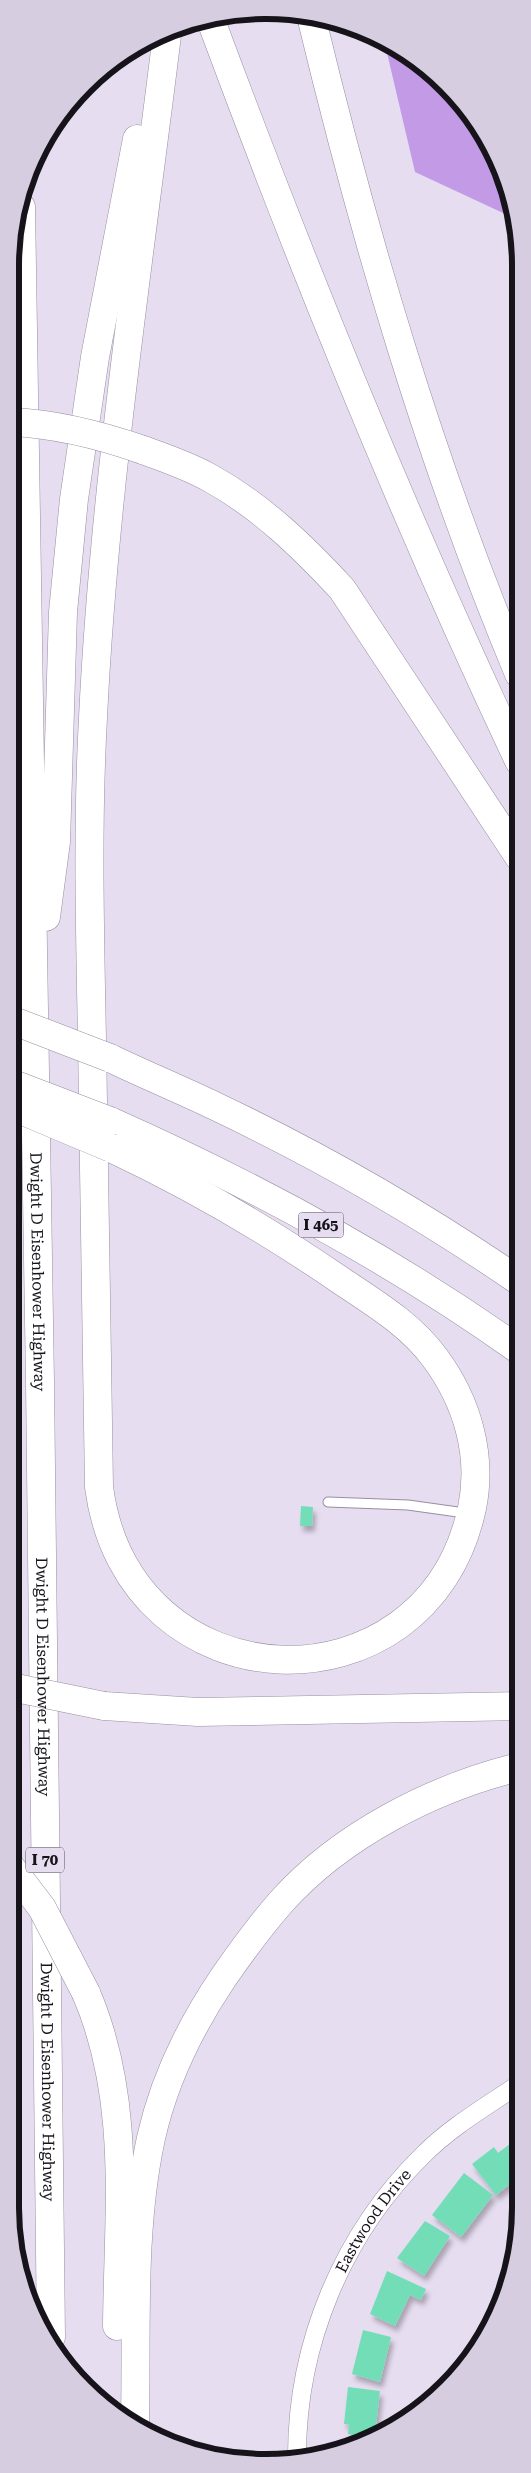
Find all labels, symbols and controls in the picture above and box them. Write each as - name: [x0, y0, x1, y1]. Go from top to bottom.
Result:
- street label: Dwight D Eisenhower Highway: [26, 1152, 49, 1392]
- road number: I 465: [298, 1212, 344, 1238]
- street label: Dwight D Eisenhower Highway: [32, 1557, 54, 1797]
- road number: I 70: [26, 1848, 64, 1872]
- street label: Dwight D Eisenhower Highway: [37, 1962, 58, 2202]
- street label: Eastwood Drive: [332, 2165, 415, 2276]

